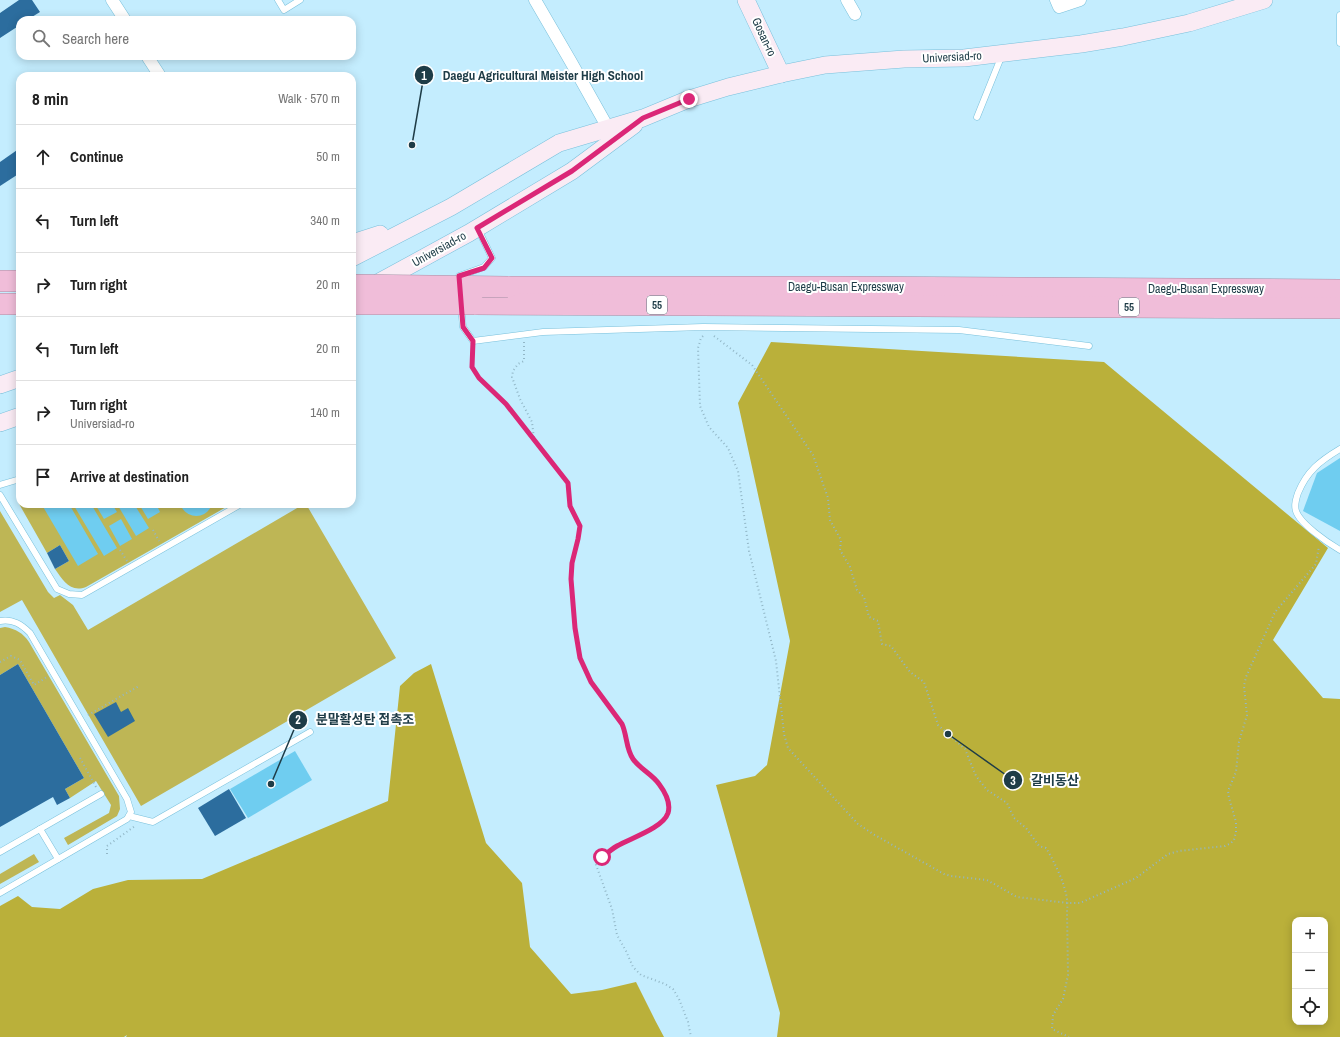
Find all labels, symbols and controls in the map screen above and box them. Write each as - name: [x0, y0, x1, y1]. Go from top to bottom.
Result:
- street label: Gosan-ro: [748, 15, 780, 59]
- search box: [16, 16, 356, 60]
- icon: search: [30, 27, 52, 49]
- text: Search here: [62, 28, 129, 49]
- street label: Universiad-ro: [922, 47, 982, 67]
- callout: Daegu Agricultural Meister High School: [414, 63, 651, 88]
- text: Daegu Agricultural Meister High School: [443, 67, 643, 84]
- text: 1: [421, 68, 427, 84]
- text: 8 min: [32, 87, 68, 110]
- text: Walk · 570 m: [278, 90, 340, 107]
- route end: [680, 90, 698, 108]
- icon: ahead: [32, 146, 54, 168]
- text: Continue: [70, 146, 123, 167]
- text: 50 m: [316, 148, 340, 165]
- icon: left: [32, 210, 54, 232]
- text: Turn left: [70, 210, 118, 231]
- text: 340 m: [310, 212, 340, 229]
- street label: Universiad-ro: [409, 228, 469, 270]
- icon: right: [32, 274, 54, 296]
- text: Turn right: [70, 274, 127, 295]
- text: 20 m: [316, 276, 340, 293]
- street label: Daegu-Busan Expressway: [788, 279, 904, 295]
- street label: Daegu-Busan Expressway: [1148, 281, 1264, 297]
- road number: 55: [647, 296, 667, 314]
- road number: 55: [1119, 298, 1139, 316]
- icon: left: [32, 338, 54, 360]
- text: Turn left: [70, 338, 118, 359]
- text: 20 m: [316, 340, 340, 357]
- text: Turn right: [70, 394, 127, 415]
- icon: right: [32, 402, 54, 424]
- text: 140 m: [310, 404, 340, 421]
- text: Universiad-ro: [70, 415, 135, 432]
- icon: arrive: [32, 466, 54, 488]
- text: Arrive at destination: [70, 466, 189, 487]
- callout: 분말활성탄 접촉조: [288, 707, 422, 732]
- text: 분말활성탄 접촉조: [316, 711, 414, 728]
- text: 2: [295, 712, 301, 728]
- callout: 갈비동산: [1003, 768, 1087, 793]
- text: 갈비동산: [1031, 772, 1079, 789]
- text: 3: [1010, 773, 1016, 789]
- route start: [593, 848, 611, 866]
- map controls: [1292, 917, 1328, 1025]
- button: +: [1292, 917, 1328, 953]
- button: −: [1292, 953, 1328, 989]
- button: locate: [1292, 989, 1328, 1025]

